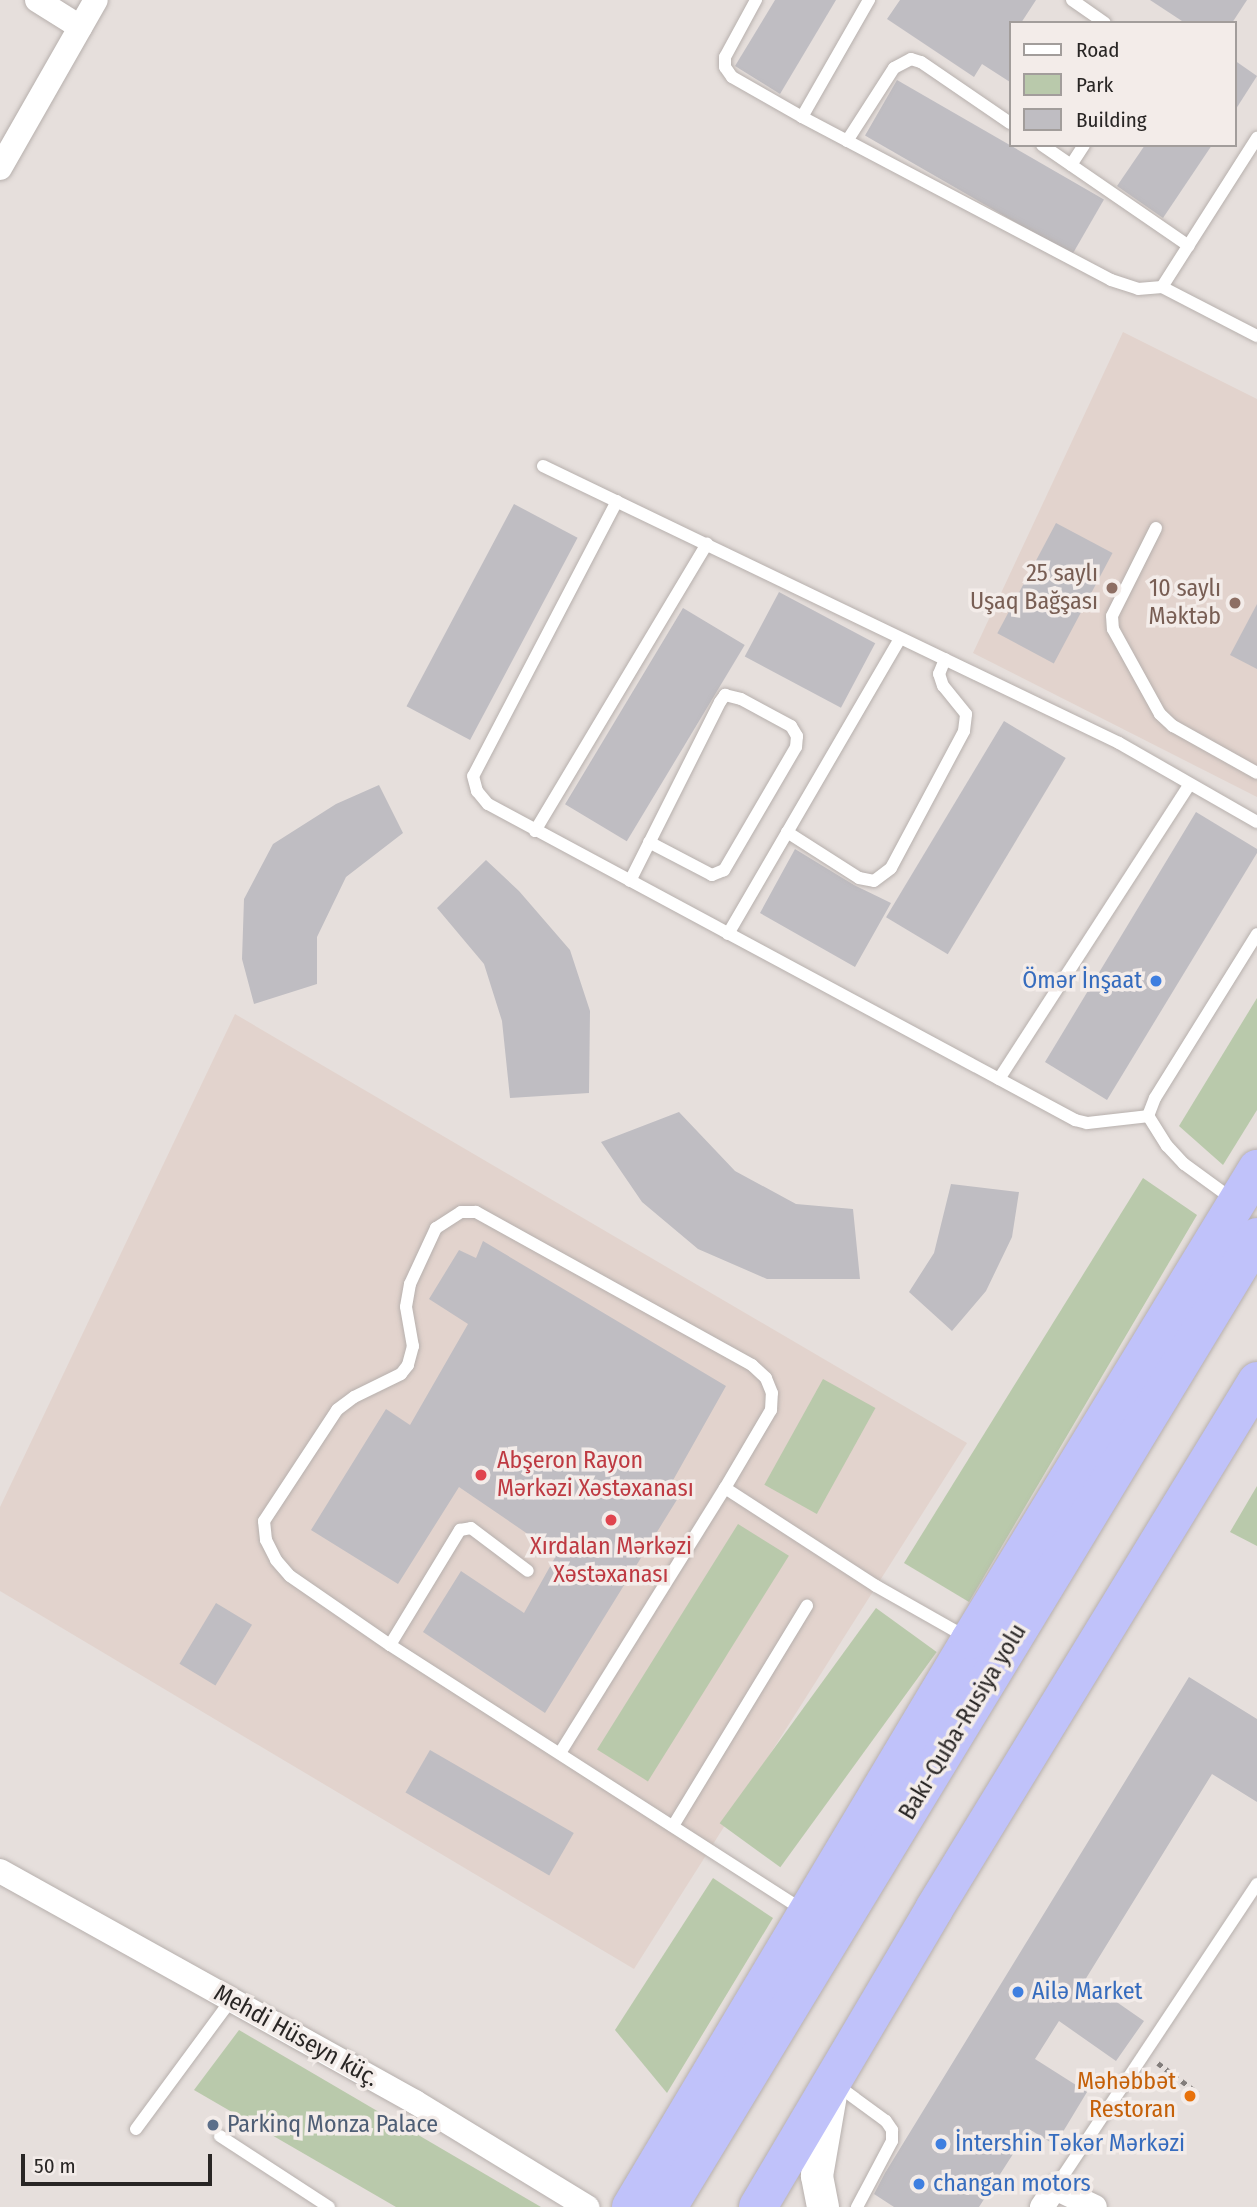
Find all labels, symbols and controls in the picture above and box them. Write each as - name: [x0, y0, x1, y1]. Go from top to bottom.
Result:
- legend: [1009, 21, 1236, 147]
- text: Road: [1076, 37, 1120, 63]
- text: Park: [1076, 72, 1113, 98]
- text: Building: [1076, 107, 1147, 133]
- place label: 25 saylı Uşaq Bağşası: [970, 560, 1098, 616]
- place label: 10 saylı Məktəb: [1148, 575, 1221, 631]
- marker: 25 saylı Uşaq Bağşası: [1104, 580, 1120, 596]
- marker: 10 saylı Məktəb: [1227, 595, 1243, 611]
- place label: Ömər İnşaat: [1022, 967, 1142, 995]
- marker: Ömər İnşaat: [1148, 973, 1164, 989]
- place label: Abşeron Rayon Mərkəzi Xəstəxanası: [497, 1447, 694, 1503]
- marker: Abşeron Rayon Mərkəzi Xəstəxanası: [471, 1465, 491, 1485]
- marker: Xırdalan Mərkəzi Xəstəxanası: [601, 1510, 621, 1530]
- place label: Xırdalan Mərkəzi Xəstəxanası: [530, 1533, 692, 1589]
- street label: Bakı-Quba-Rusiya yolu: [893, 1619, 1033, 1825]
- place label: Ailə Market: [1032, 1978, 1142, 2006]
- street label: Mehdi Hüseyn küç.: [209, 1979, 383, 2093]
- marker: Ailə Market: [1010, 1984, 1026, 2000]
- place label: Məhəbbət Restoran: [1077, 2068, 1176, 2124]
- marker: Məhəbbət Restoran: [1182, 2088, 1198, 2104]
- place label: Parkinq Monza Palace: [227, 2111, 438, 2139]
- marker: Parkinq Monza Palace: [205, 2117, 221, 2133]
- place label: İntershin Tәkәr Mәrkәzi: [955, 2130, 1185, 2158]
- marker: İntershin Tәkәr Mәrkәzi: [933, 2136, 949, 2152]
- scale bar: [24, 2140, 215, 2184]
- text: 50 m: [34, 2153, 76, 2179]
- place label: changan motors: [933, 2170, 1091, 2198]
- marker: changan motors: [911, 2176, 927, 2192]

